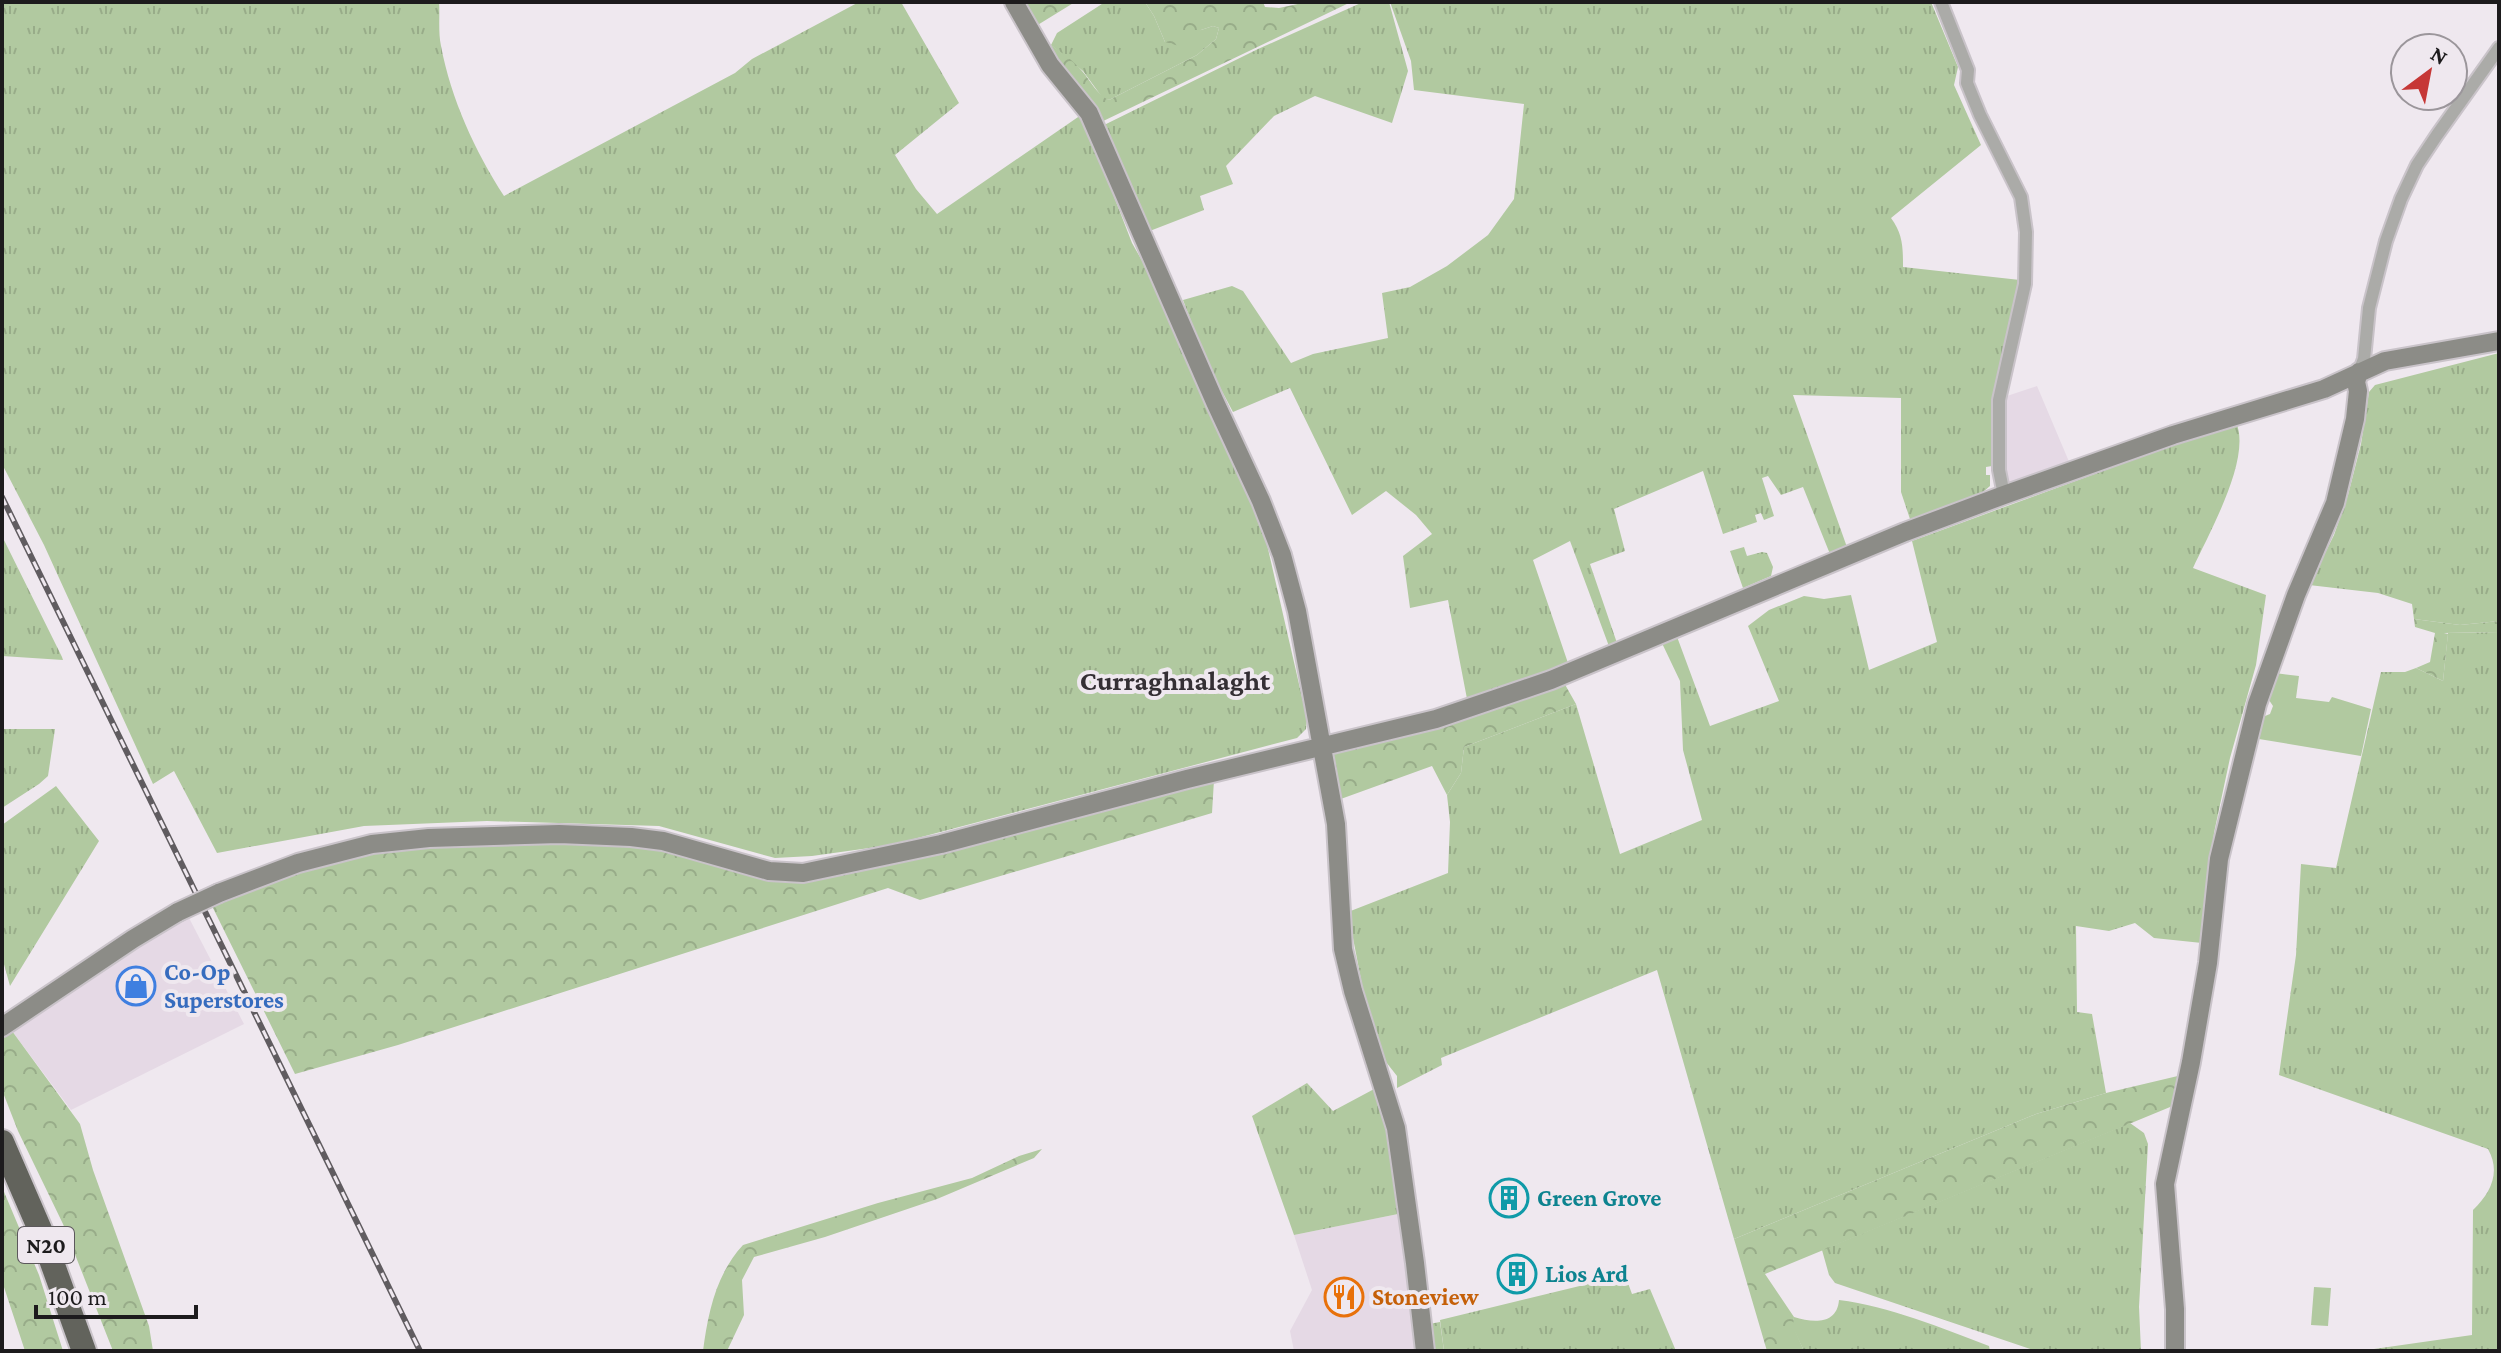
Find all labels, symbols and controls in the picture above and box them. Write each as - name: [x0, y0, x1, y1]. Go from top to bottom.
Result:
- north arrow: [2389, 32, 2469, 112]
- text: N: [2426, 41, 2452, 70]
- district label: Curraghnalaght: [1080, 665, 1271, 696]
- place label: Co-Op Superstores: [164, 958, 284, 1013]
- shop icon: Co-Op Superstores: [115, 965, 157, 1007]
- building icon: Green Grove: [1488, 1177, 1530, 1219]
- place label: Green Grove: [1537, 1184, 1661, 1211]
- road number: N20: [18, 1227, 74, 1263]
- building icon: Lios Ard: [1496, 1253, 1538, 1295]
- place label: Lios Ard: [1545, 1260, 1628, 1287]
- scale bar: [36, 1269, 196, 1319]
- restaurant icon: Stoneview: [1323, 1276, 1365, 1318]
- text: 100 m: [48, 1283, 107, 1310]
- place label: Stoneview: [1372, 1283, 1479, 1310]

